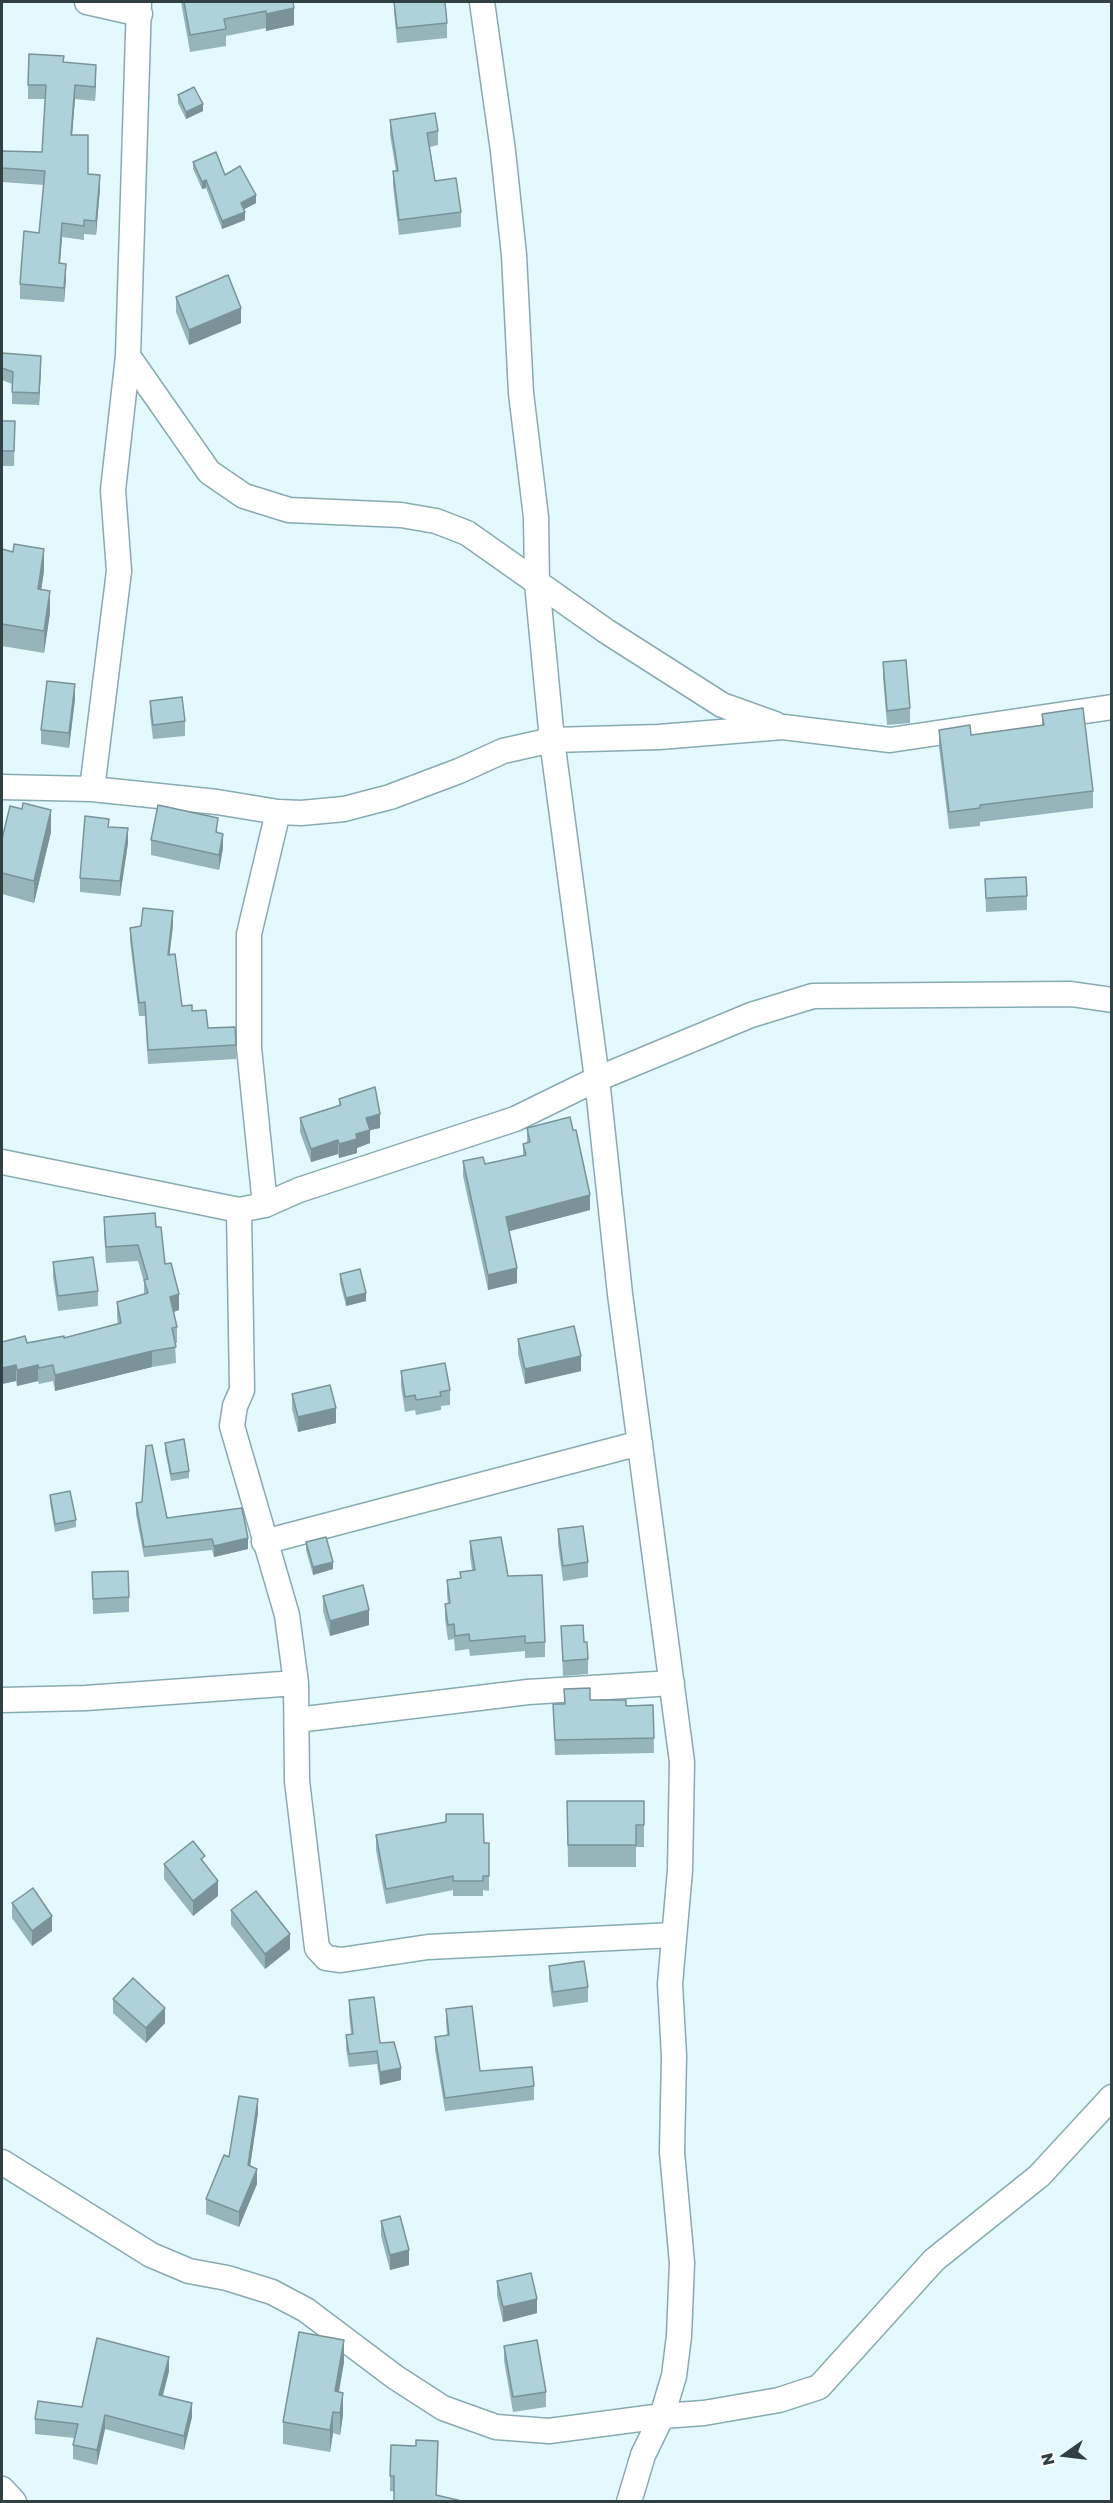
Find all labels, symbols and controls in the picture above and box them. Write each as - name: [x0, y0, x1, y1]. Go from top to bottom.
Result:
- north arrow: [1035, 2425, 1095, 2485]
- text: N: [1036, 2451, 1059, 2468]

